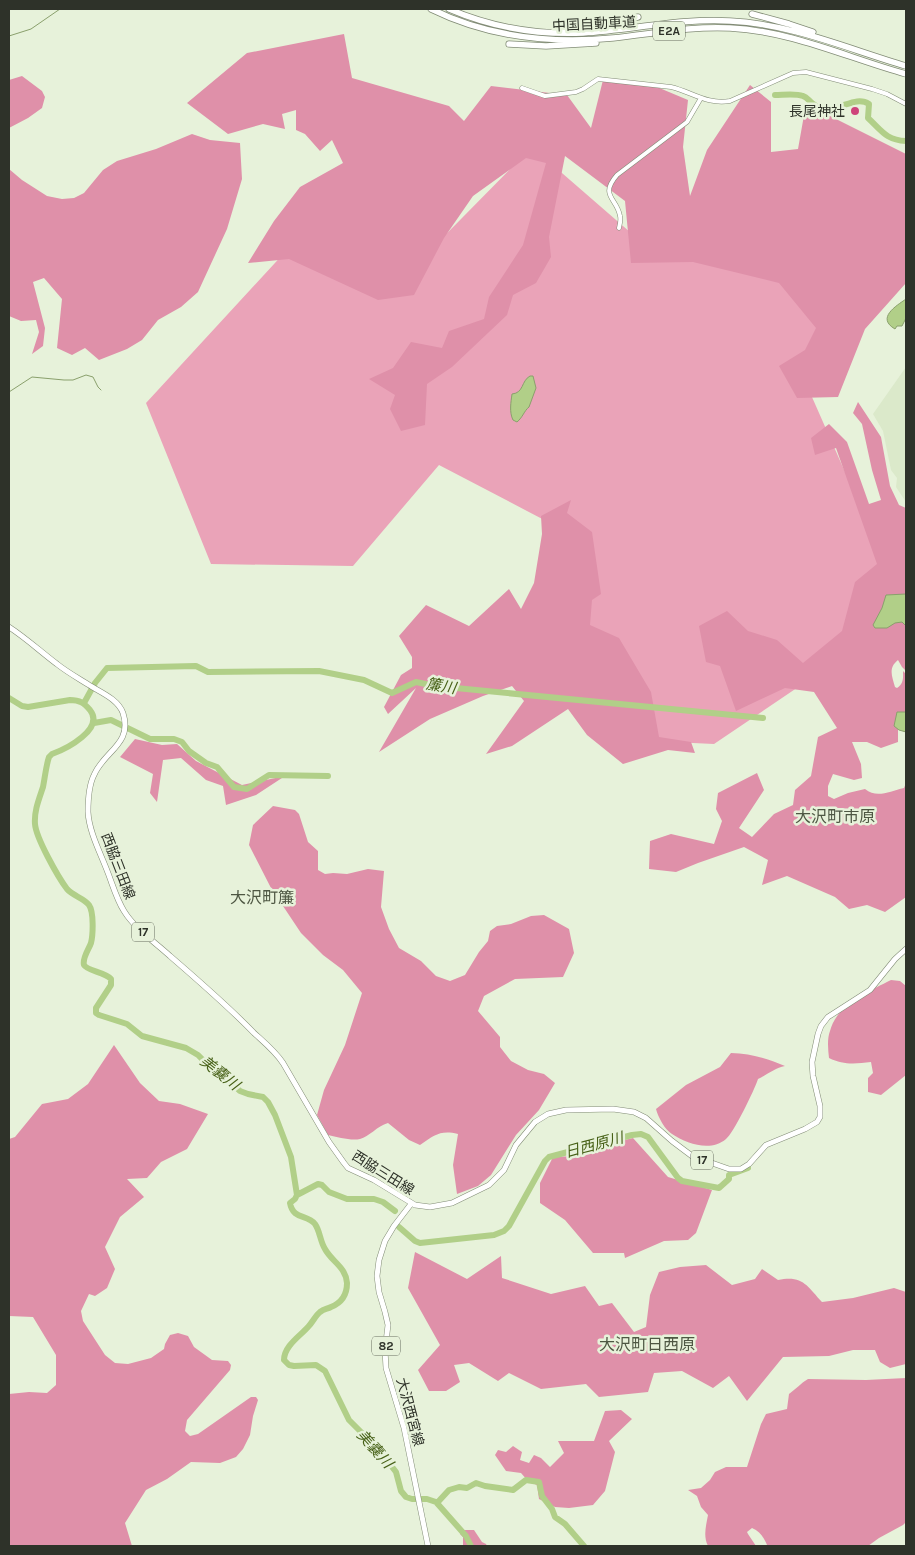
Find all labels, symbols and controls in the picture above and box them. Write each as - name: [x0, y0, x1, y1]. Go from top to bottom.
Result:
- street label: 中国自動車道: [552, 13, 636, 35]
- road number: E2A: [653, 22, 685, 40]
- place label: 長尾神社: [789, 103, 845, 120]
- marker: 長尾神社: [849, 105, 861, 117]
- water label: 簾川: [425, 675, 459, 698]
- district label: 大沢町市原: [795, 807, 875, 826]
- street label: 西脇三田線: [98, 830, 138, 902]
- district label: 大沢町簾: [230, 888, 294, 907]
- road number: 17: [132, 922, 154, 942]
- water label: 美嚢川: [197, 1052, 245, 1095]
- water label: 日西原川: [563, 1128, 627, 1161]
- street label: 西脇三田線: [349, 1147, 417, 1199]
- road number: 17: [691, 1150, 713, 1170]
- district label: 大沢町日西原: [599, 1335, 695, 1354]
- road number: 82: [372, 1336, 400, 1355]
- street label: 大沢西宮線: [393, 1376, 427, 1448]
- water label: 美嚢川: [353, 1426, 398, 1473]

